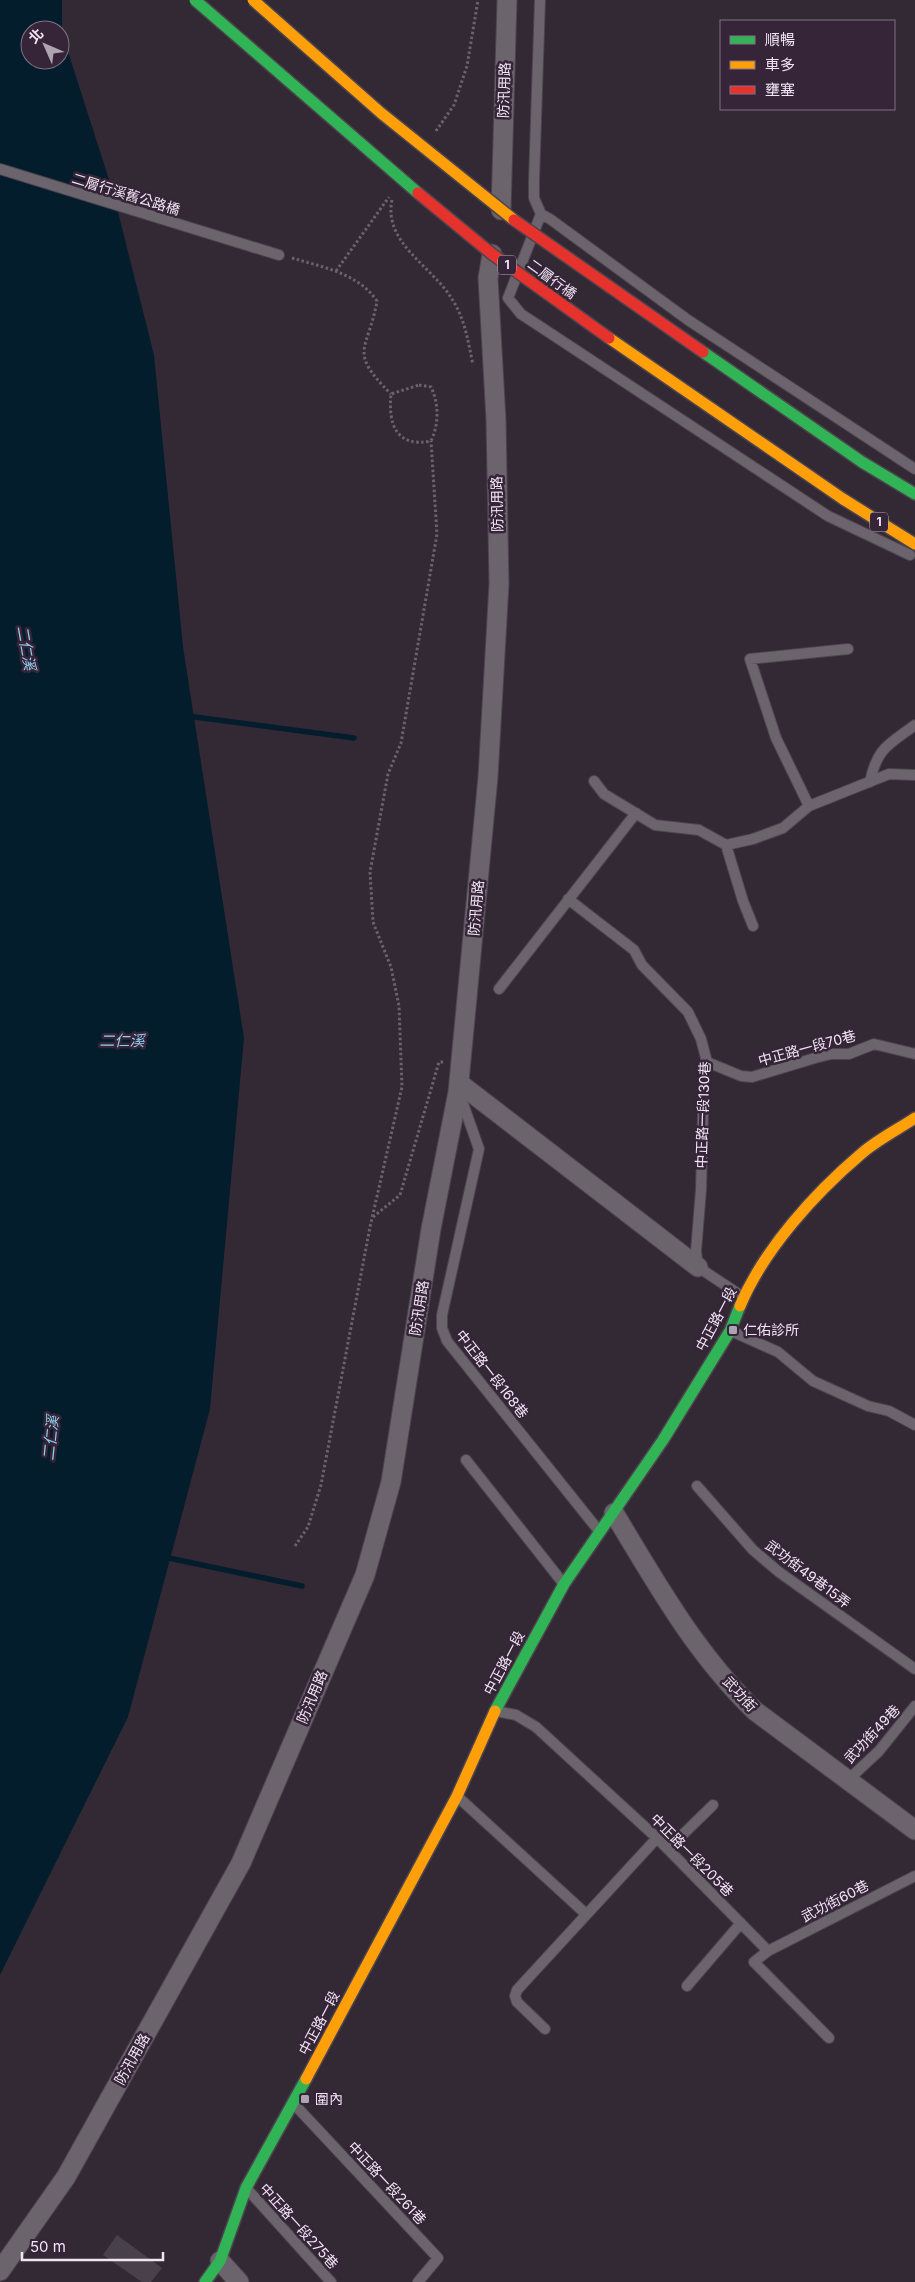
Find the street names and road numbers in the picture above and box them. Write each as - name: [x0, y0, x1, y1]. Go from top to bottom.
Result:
- street label: 防汛用路: [494, 62, 513, 118]
- street label: 二層行溪舊公路橋: [70, 169, 182, 218]
- street label: 二層行橋: [525, 255, 580, 302]
- road number: 1: [498, 256, 516, 274]
- street label: 防汛用路: [488, 476, 505, 532]
- road number: 1: [870, 512, 888, 532]
- street label: 防汛用路: [465, 879, 486, 937]
- street label: 中正路一段70巷: [756, 1026, 858, 1069]
- street label: 中正路一段130巷: [692, 1061, 713, 1169]
- street label: 防汛用路: [406, 1279, 431, 1337]
- street label: 中正路一段: [692, 1284, 739, 1354]
- street label: 中正路一段168巷: [453, 1326, 532, 1421]
- street label: 武功街49巷15弄: [762, 1536, 854, 1611]
- street label: 中正路一段: [480, 1628, 527, 1698]
- street label: 防汛用路: [293, 1668, 330, 1726]
- street label: 武功街: [720, 1673, 761, 1715]
- street label: 武功街49巷: [840, 1701, 903, 1766]
- street label: 中正路一段205巷: [647, 1810, 737, 1900]
- street label: 武功街60巷: [798, 1876, 871, 1925]
- street label: 中正路一段: [295, 1988, 342, 2058]
- street label: 防汛用路: [111, 2030, 153, 2087]
- street label: 中正路一段261巷: [345, 2138, 430, 2228]
- street label: 中正路一段275巷: [257, 2180, 342, 2272]

